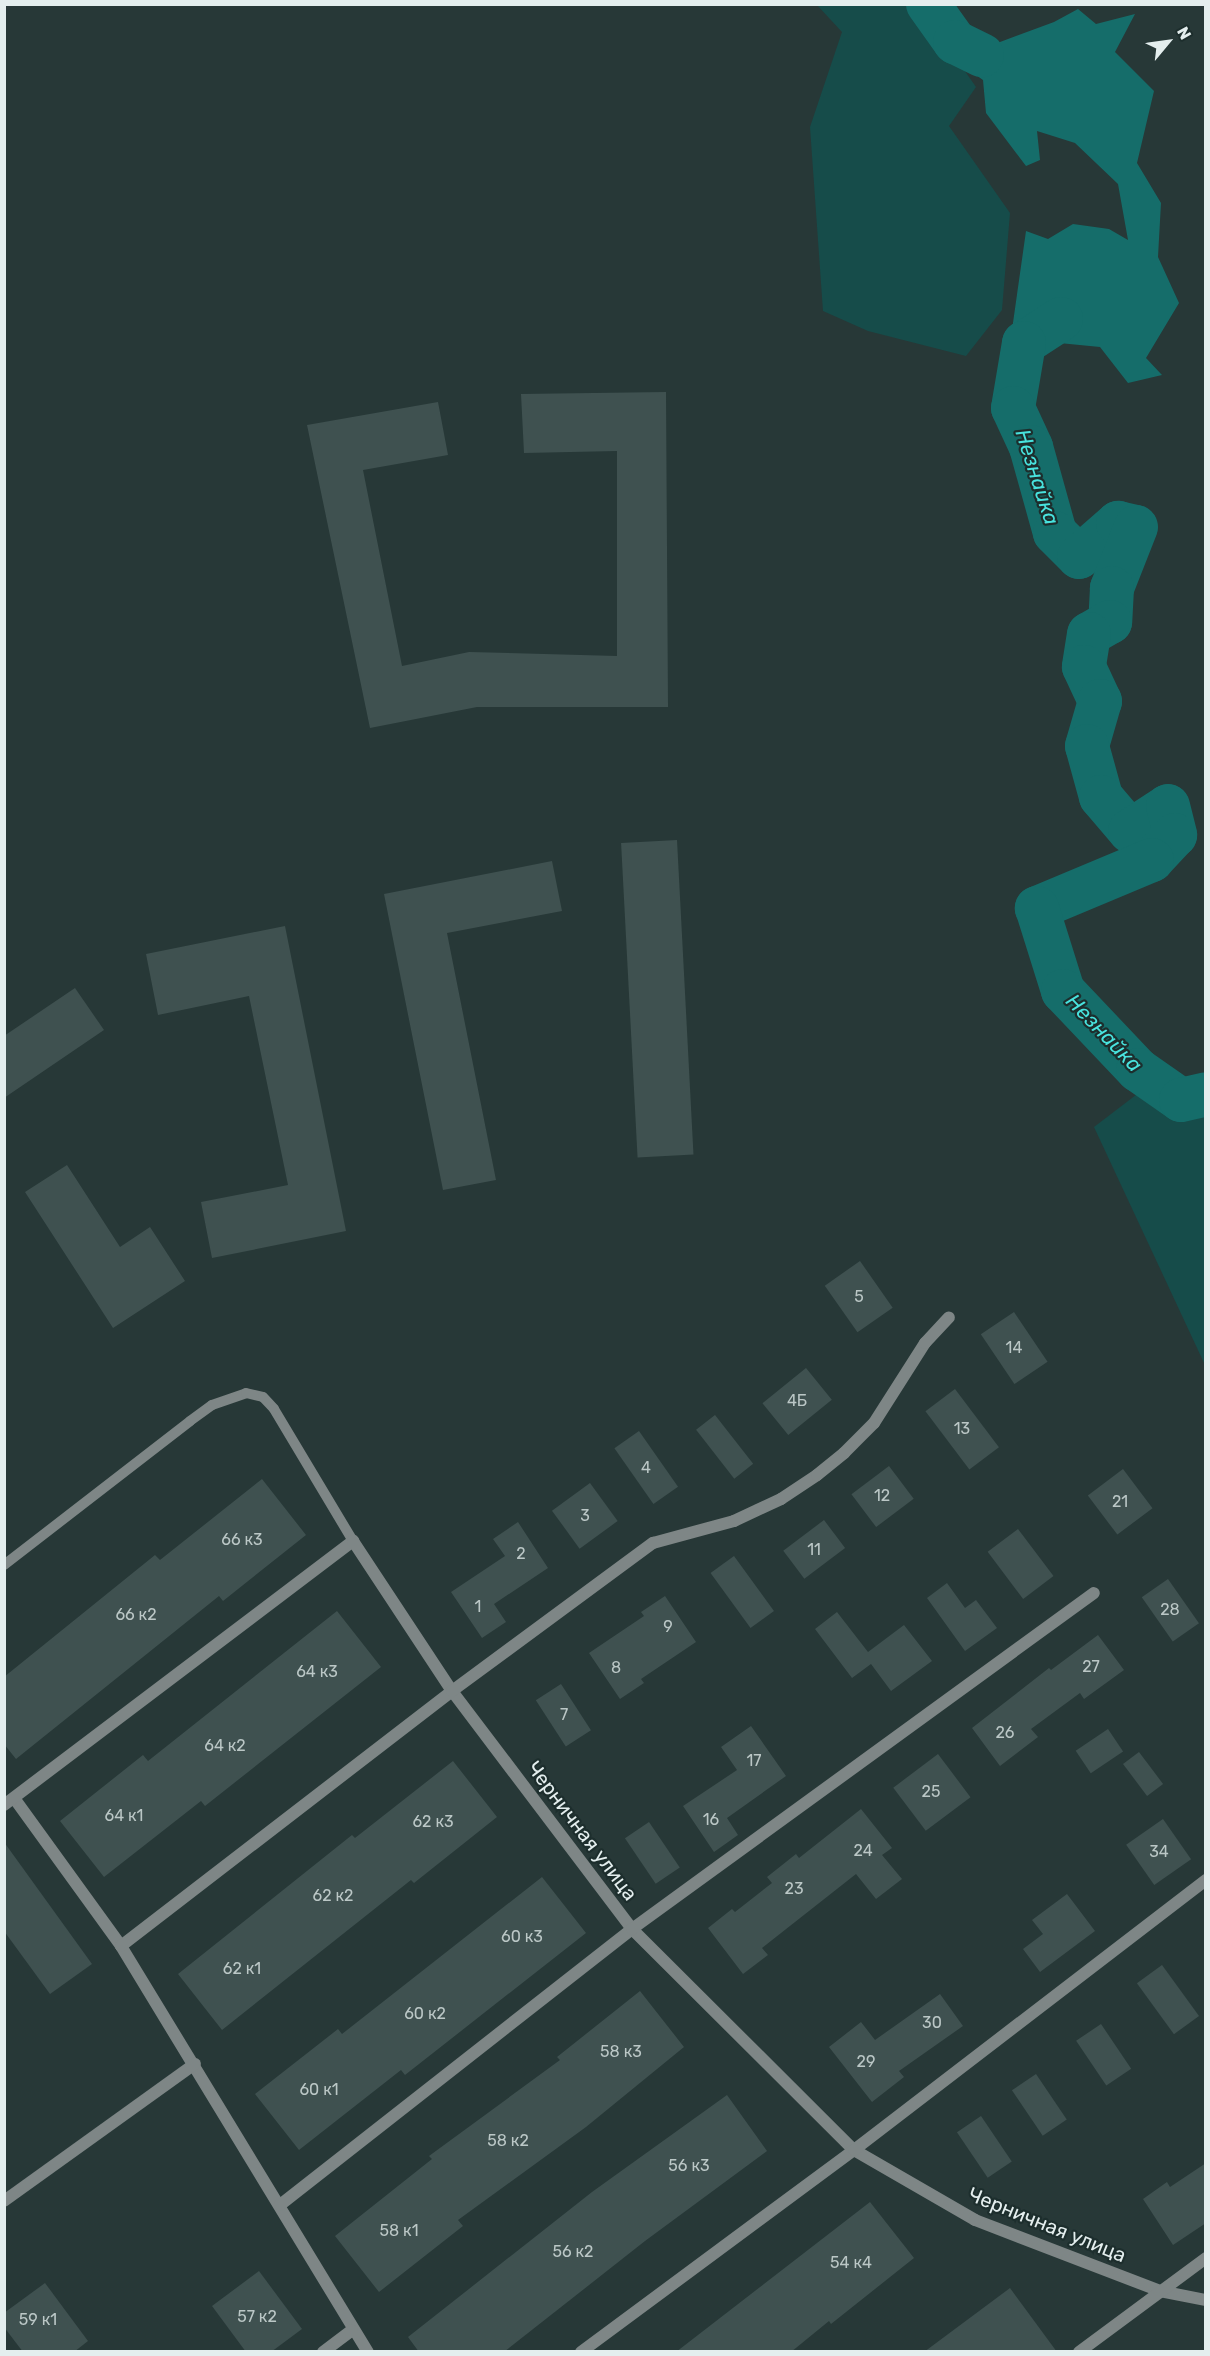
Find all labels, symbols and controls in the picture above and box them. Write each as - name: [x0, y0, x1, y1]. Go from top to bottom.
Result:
- north arrow: [1138, 12, 1198, 72]
- text: N: [1173, 23, 1195, 43]
- water label: Незнайка: [1010, 426, 1064, 528]
- water label: Незнайка: [1061, 989, 1147, 1077]
- house number: 5: [854, 1287, 864, 1307]
- house number: 14: [1006, 1338, 1022, 1358]
- house number: 4Б: [787, 1391, 807, 1411]
- house number: 13: [954, 1419, 970, 1439]
- house number: 4: [641, 1458, 651, 1478]
- house number: 12: [874, 1486, 890, 1506]
- house number: 21: [1112, 1492, 1128, 1512]
- house number: 3: [580, 1506, 590, 1526]
- house number: 66 к3: [221, 1530, 263, 1550]
- house number: 11: [807, 1540, 821, 1560]
- house number: 2: [516, 1544, 526, 1564]
- house number: 1: [475, 1597, 481, 1617]
- house number: 28: [1160, 1600, 1180, 1620]
- house number: 66 к2: [115, 1605, 157, 1625]
- house number: 9: [663, 1617, 673, 1637]
- house number: 27: [1082, 1657, 1100, 1677]
- house number: 8: [611, 1658, 621, 1678]
- house number: 64 к3: [296, 1662, 338, 1682]
- house number: 7: [560, 1705, 568, 1725]
- house number: 26: [995, 1723, 1015, 1743]
- house number: 64 к2: [204, 1736, 246, 1756]
- house number: 17: [746, 1751, 762, 1771]
- street label: Черничная улица: [522, 1757, 642, 1905]
- house number: 25: [922, 1782, 940, 1802]
- house number: 64 к1: [105, 1806, 143, 1826]
- house number: 16: [703, 1810, 719, 1830]
- house number: 62 к3: [412, 1812, 454, 1832]
- house number: 24: [853, 1841, 873, 1861]
- house number: 34: [1149, 1842, 1169, 1862]
- house number: 23: [784, 1879, 804, 1899]
- house number: 62 к2: [313, 1886, 353, 1906]
- house number: 60 к3: [501, 1927, 543, 1947]
- house number: 62 к1: [223, 1959, 261, 1979]
- house number: 60 к2: [404, 2004, 446, 2024]
- house number: 30: [922, 2013, 942, 2033]
- house number: 58 к3: [600, 2042, 642, 2062]
- house number: 29: [857, 2052, 875, 2072]
- house number: 60 к1: [299, 2080, 339, 2100]
- house number: 58 к2: [487, 2131, 529, 2151]
- house number: 56 к3: [668, 2156, 710, 2176]
- street label: Черничная улица: [965, 2182, 1129, 2268]
- house number: 58 к1: [379, 2221, 419, 2241]
- house number: 56 к2: [552, 2242, 594, 2262]
- house number: 54 к4: [830, 2253, 872, 2273]
- house number: 57 к2: [237, 2307, 277, 2327]
- house number: 59 к1: [19, 2310, 57, 2330]

